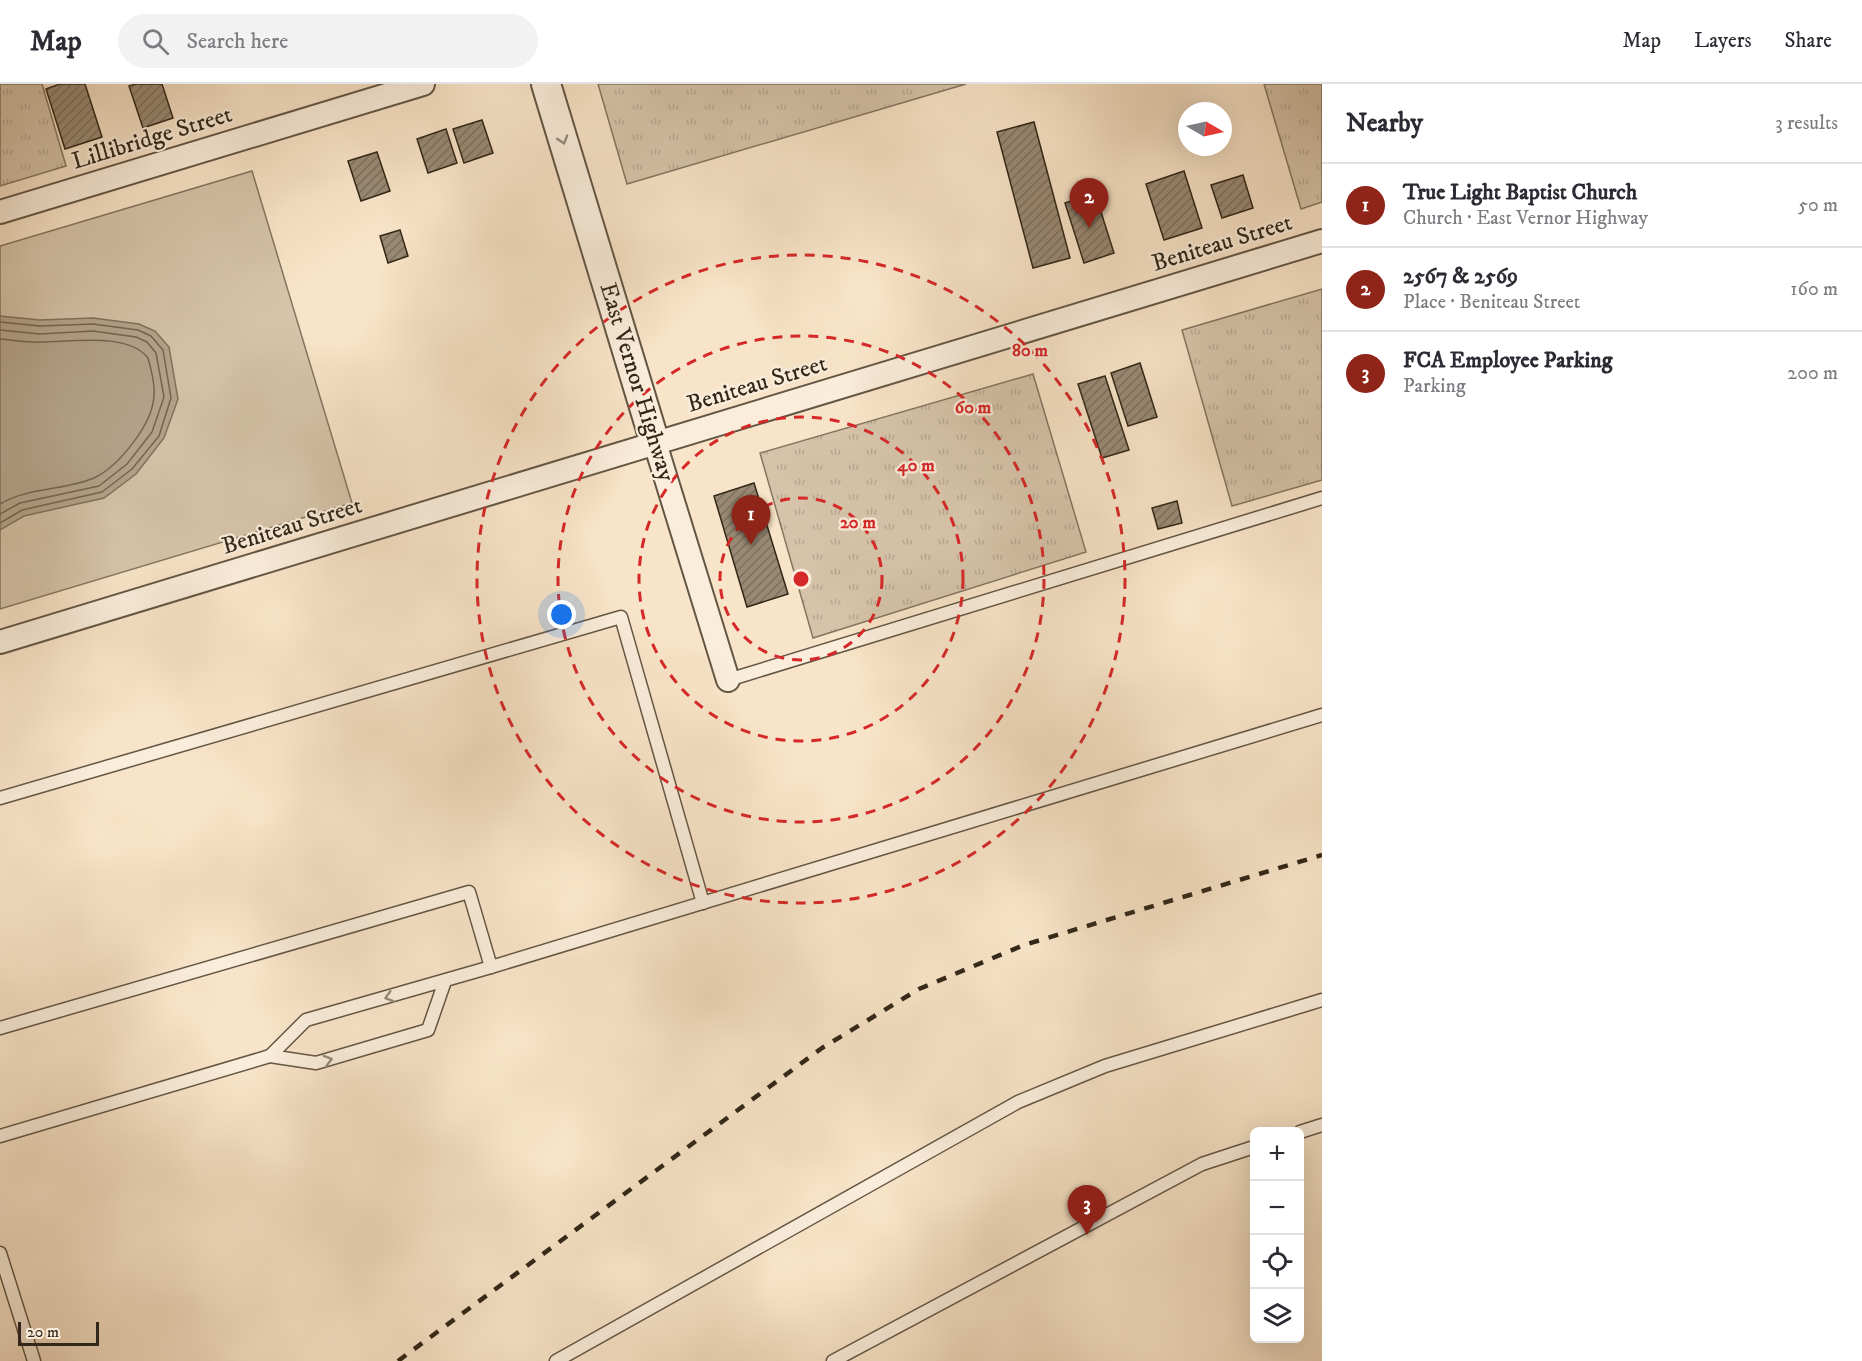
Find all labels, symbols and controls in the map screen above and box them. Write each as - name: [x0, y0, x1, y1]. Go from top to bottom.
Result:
- search box: [118, 14, 538, 68]
- text: Map: [30, 24, 82, 59]
- icon: search: [139, 25, 172, 58]
- text: Search here: [187, 28, 288, 55]
- text: Map: [1622, 28, 1661, 54]
- text: Layers: [1694, 28, 1752, 54]
- text: Share: [1785, 28, 1832, 54]
- street label: Lillibridge Street: [68, 99, 236, 177]
- north arrow: [1178, 102, 1232, 156]
- text: Nearby: [1346, 107, 1423, 140]
- text: 3 results: [1775, 111, 1838, 136]
- one-way arrow: [556, 134, 569, 145]
- pin: 2: [1070, 178, 1108, 228]
- text: True Light Baptist Church: [1403, 179, 1637, 206]
- text: 1: [1362, 193, 1369, 218]
- text: 50 m: [1798, 193, 1838, 218]
- text: Church · East Vernor Highway: [1403, 206, 1648, 231]
- street label: Beniteau Street: [1148, 207, 1296, 279]
- text: 2567 & 2569: [1403, 263, 1518, 290]
- text: 2: [1361, 277, 1370, 302]
- text: 160 m: [1790, 277, 1838, 302]
- street label: East Vernor Highway: [593, 279, 682, 486]
- text: Place · Beniteau Street: [1403, 290, 1580, 315]
- text: 80 m: [1012, 340, 1049, 362]
- text: FCA Employee Parking: [1403, 347, 1612, 374]
- street label: Beniteau Street: [683, 348, 831, 420]
- text: 3: [1362, 361, 1369, 386]
- text: 200 m: [1787, 361, 1838, 386]
- text: Parking: [1403, 374, 1466, 399]
- text: 60 m: [955, 397, 992, 419]
- text: 40 m: [896, 455, 935, 477]
- street label: Beniteau Street: [218, 490, 366, 562]
- pin: 1: [732, 496, 771, 545]
- text: 20 m: [840, 512, 876, 534]
- centre of rings: [791, 569, 811, 589]
- your location: [547, 600, 576, 629]
- one-way arrow: [384, 990, 395, 1002]
- one-way arrow: [323, 1054, 333, 1067]
- map controls: [1250, 1127, 1304, 1343]
- button: +: [1250, 1127, 1304, 1181]
- button: −: [1250, 1181, 1304, 1235]
- pin: 3: [1068, 1186, 1106, 1235]
- button: locate: [1250, 1235, 1304, 1289]
- button: layers: [1250, 1289, 1304, 1343]
- scale bar: [18, 1319, 99, 1346]
- text: 20 m: [27, 1322, 59, 1342]

